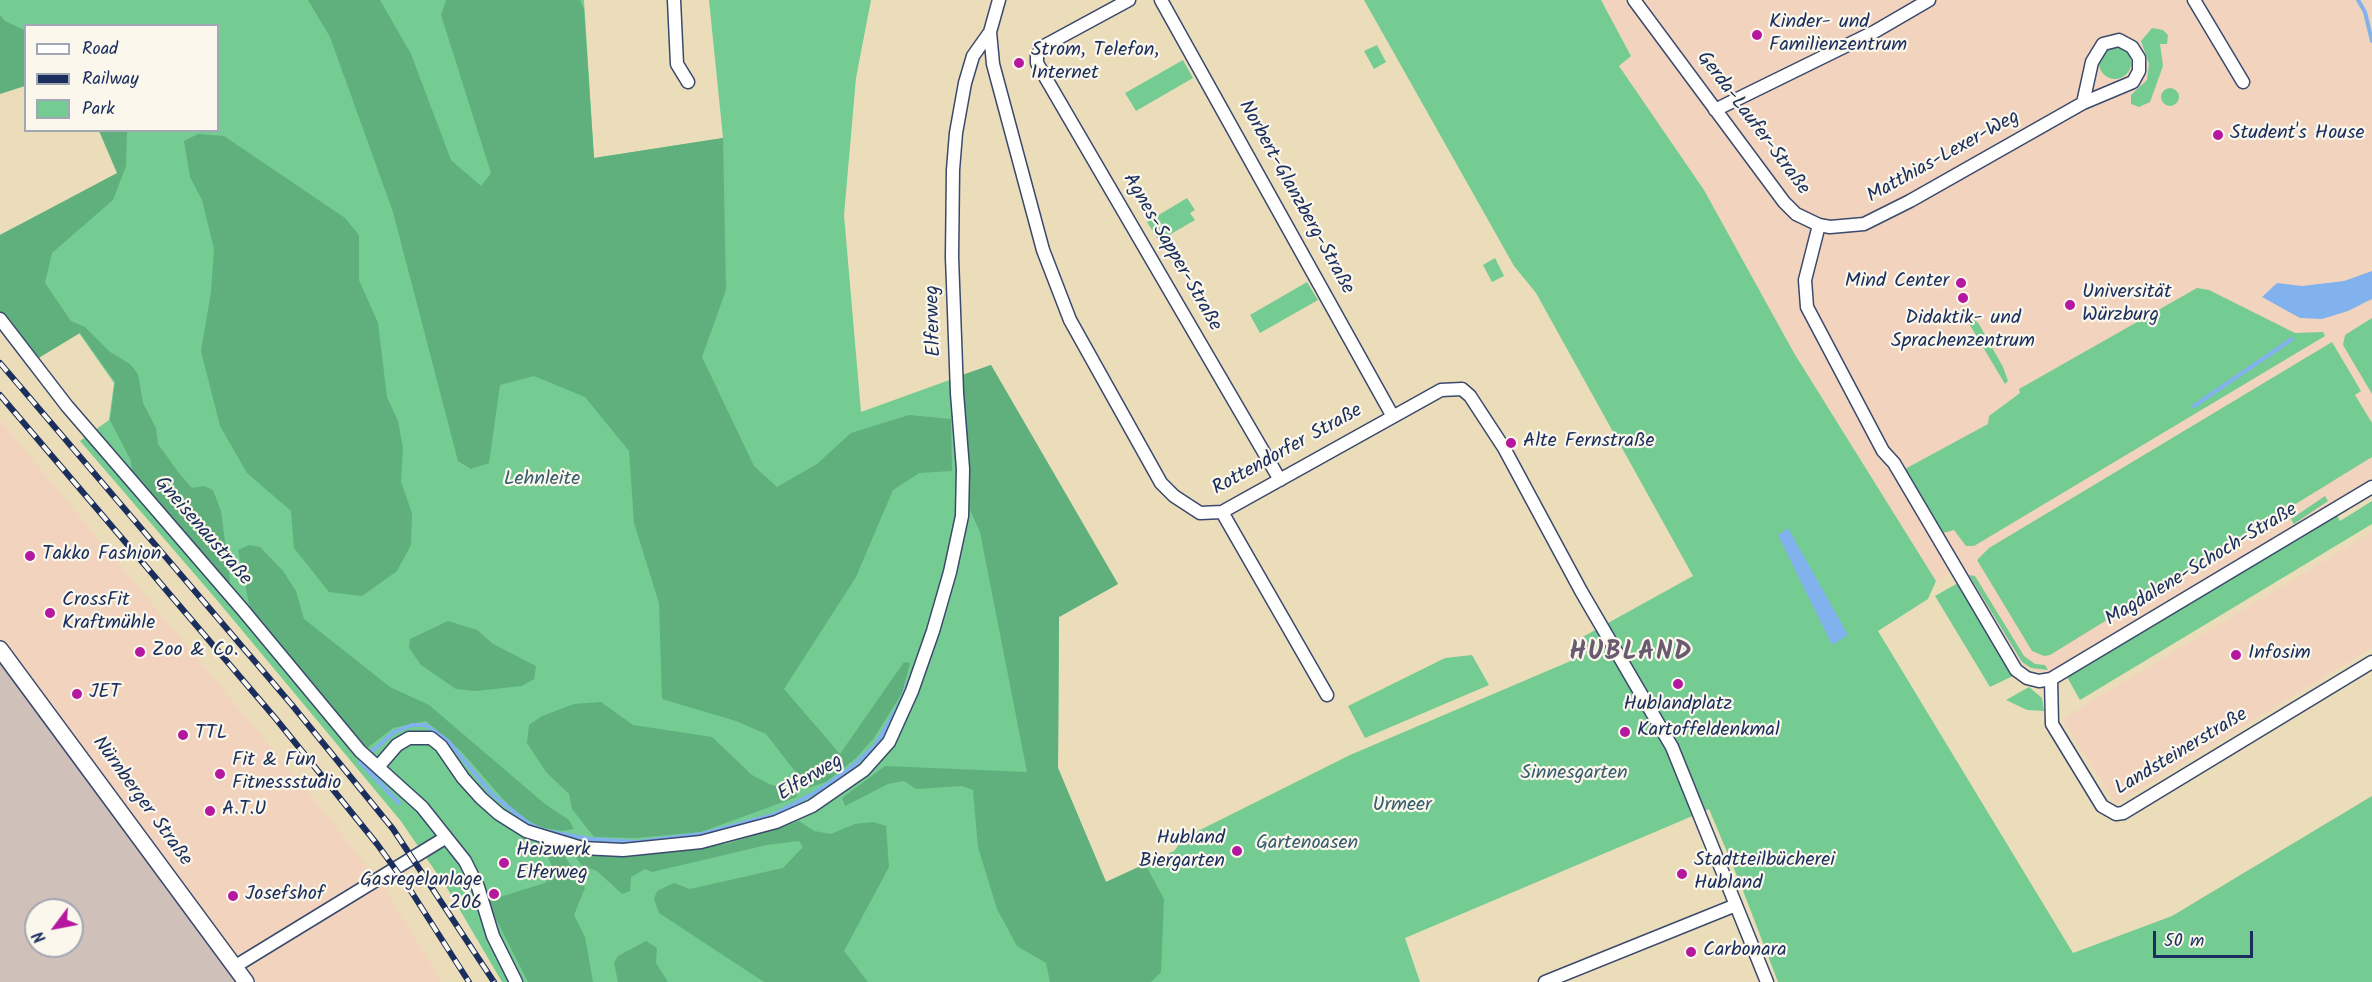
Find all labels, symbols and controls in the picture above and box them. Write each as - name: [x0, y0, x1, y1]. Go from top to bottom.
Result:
- place label: Kinder- und Familienzentrum: [1769, 12, 1907, 59]
- legend: [24, 24, 219, 132]
- marker: Kinder- und Familienzentrum: [1750, 28, 1764, 42]
- text: Road: [82, 35, 118, 64]
- place label: Strom, Telefon, Internet: [1031, 40, 1159, 87]
- street label: Gerda-Laufer-Straße: [1690, 47, 1814, 201]
- marker: Strom, Telefon, Internet: [1012, 56, 1026, 70]
- text: Railway: [82, 65, 139, 94]
- text: Park: [82, 95, 115, 124]
- street label: Norbert-Glanzberg-Straße: [1232, 97, 1358, 299]
- street label: Matthias-Lexer-Weg: [1864, 106, 2024, 210]
- place label: Student's House: [2230, 123, 2364, 147]
- marker: Student's House: [2211, 128, 2225, 142]
- street label: Agnes-Sapper-Straße: [1116, 170, 1226, 336]
- place label: Mind Center: [1845, 271, 1949, 295]
- marker: Mind Center: [1954, 276, 1968, 290]
- place label: Universität Würzburg: [2082, 282, 2172, 329]
- street label: Elferweg: [922, 285, 948, 357]
- marker: Didaktik- und Sprachenzentrum: [1956, 291, 1970, 305]
- marker: Universität Würzburg: [2063, 298, 2077, 312]
- place label: Didaktik- und Sprachenzentrum: [1891, 308, 2035, 355]
- street label: Rottendorfer Straße: [1209, 400, 1367, 502]
- place label: Alte Fernstraße: [1523, 431, 1655, 455]
- marker: Alte Fernstraße: [1504, 436, 1518, 450]
- park label: Lehnleite: [504, 469, 580, 493]
- street label: Gneisenaustraße: [148, 473, 256, 591]
- street label: Magdalene-Schoch-Straße: [2102, 499, 2302, 633]
- place label: Takko Fashion: [42, 544, 161, 568]
- marker: Takko Fashion: [23, 549, 37, 563]
- place label: CrossFit Kraftmühle: [62, 590, 155, 637]
- marker: CrossFit Kraftmühle: [43, 606, 57, 620]
- district label: HUBLAND: [1569, 639, 1693, 671]
- place label: Zoo & Co.: [152, 640, 238, 664]
- place label: Infosim: [2248, 643, 2311, 667]
- marker: Zoo & Co.: [133, 645, 147, 659]
- marker: Infosim: [2229, 648, 2243, 662]
- marker: Hublandplatz: [1671, 677, 1685, 691]
- place label: JET: [89, 682, 121, 706]
- marker: JET: [70, 687, 84, 701]
- place label: Hublandplatz: [1624, 694, 1732, 718]
- street label: Landsteinerstraße: [2111, 704, 2253, 802]
- place label: Kartoffeldenkmal: [1637, 720, 1780, 744]
- place label: TTL: [195, 723, 227, 747]
- marker: Kartoffeldenkmal: [1618, 725, 1632, 739]
- marker: TTL: [176, 728, 190, 742]
- street label: Nürnberger Straße: [86, 732, 196, 872]
- place label: Fit & Fun Fitnessstudio: [232, 750, 341, 797]
- street label: Elferweg: [774, 750, 848, 808]
- park label: Sinnesgarten: [1520, 763, 1628, 787]
- marker: Fit & Fun Fitnessstudio: [213, 767, 227, 781]
- park label: Urmeer: [1372, 795, 1432, 819]
- place label: A.T.U: [222, 799, 266, 823]
- marker: A.T.U: [203, 804, 217, 818]
- place label: Hubland Biergarten: [1139, 828, 1225, 875]
- park label: Gartenoasen: [1256, 833, 1358, 857]
- place label: Heizwerk Elferweg: [516, 840, 590, 887]
- marker: Hubland Biergarten: [1230, 844, 1244, 858]
- place label: Stadtteilbücherei Hubland: [1694, 850, 1835, 897]
- marker: Heizwerk Elferweg: [497, 856, 511, 870]
- marker: Stadtteilbücherei Hubland: [1675, 867, 1689, 881]
- place label: Gasregelanlage 206: [360, 870, 482, 917]
- place label: Josefshof: [245, 884, 324, 908]
- marker: Gasregelanlage 206: [487, 887, 501, 901]
- marker: Josefshof: [226, 889, 240, 903]
- north arrow: [24, 898, 84, 958]
- scale bar: [2156, 919, 2256, 957]
- text: N: [27, 926, 53, 948]
- text: 50 m: [2164, 927, 2204, 956]
- place label: Carbonara: [1703, 940, 1787, 964]
- marker: Carbonara: [1684, 945, 1698, 959]

